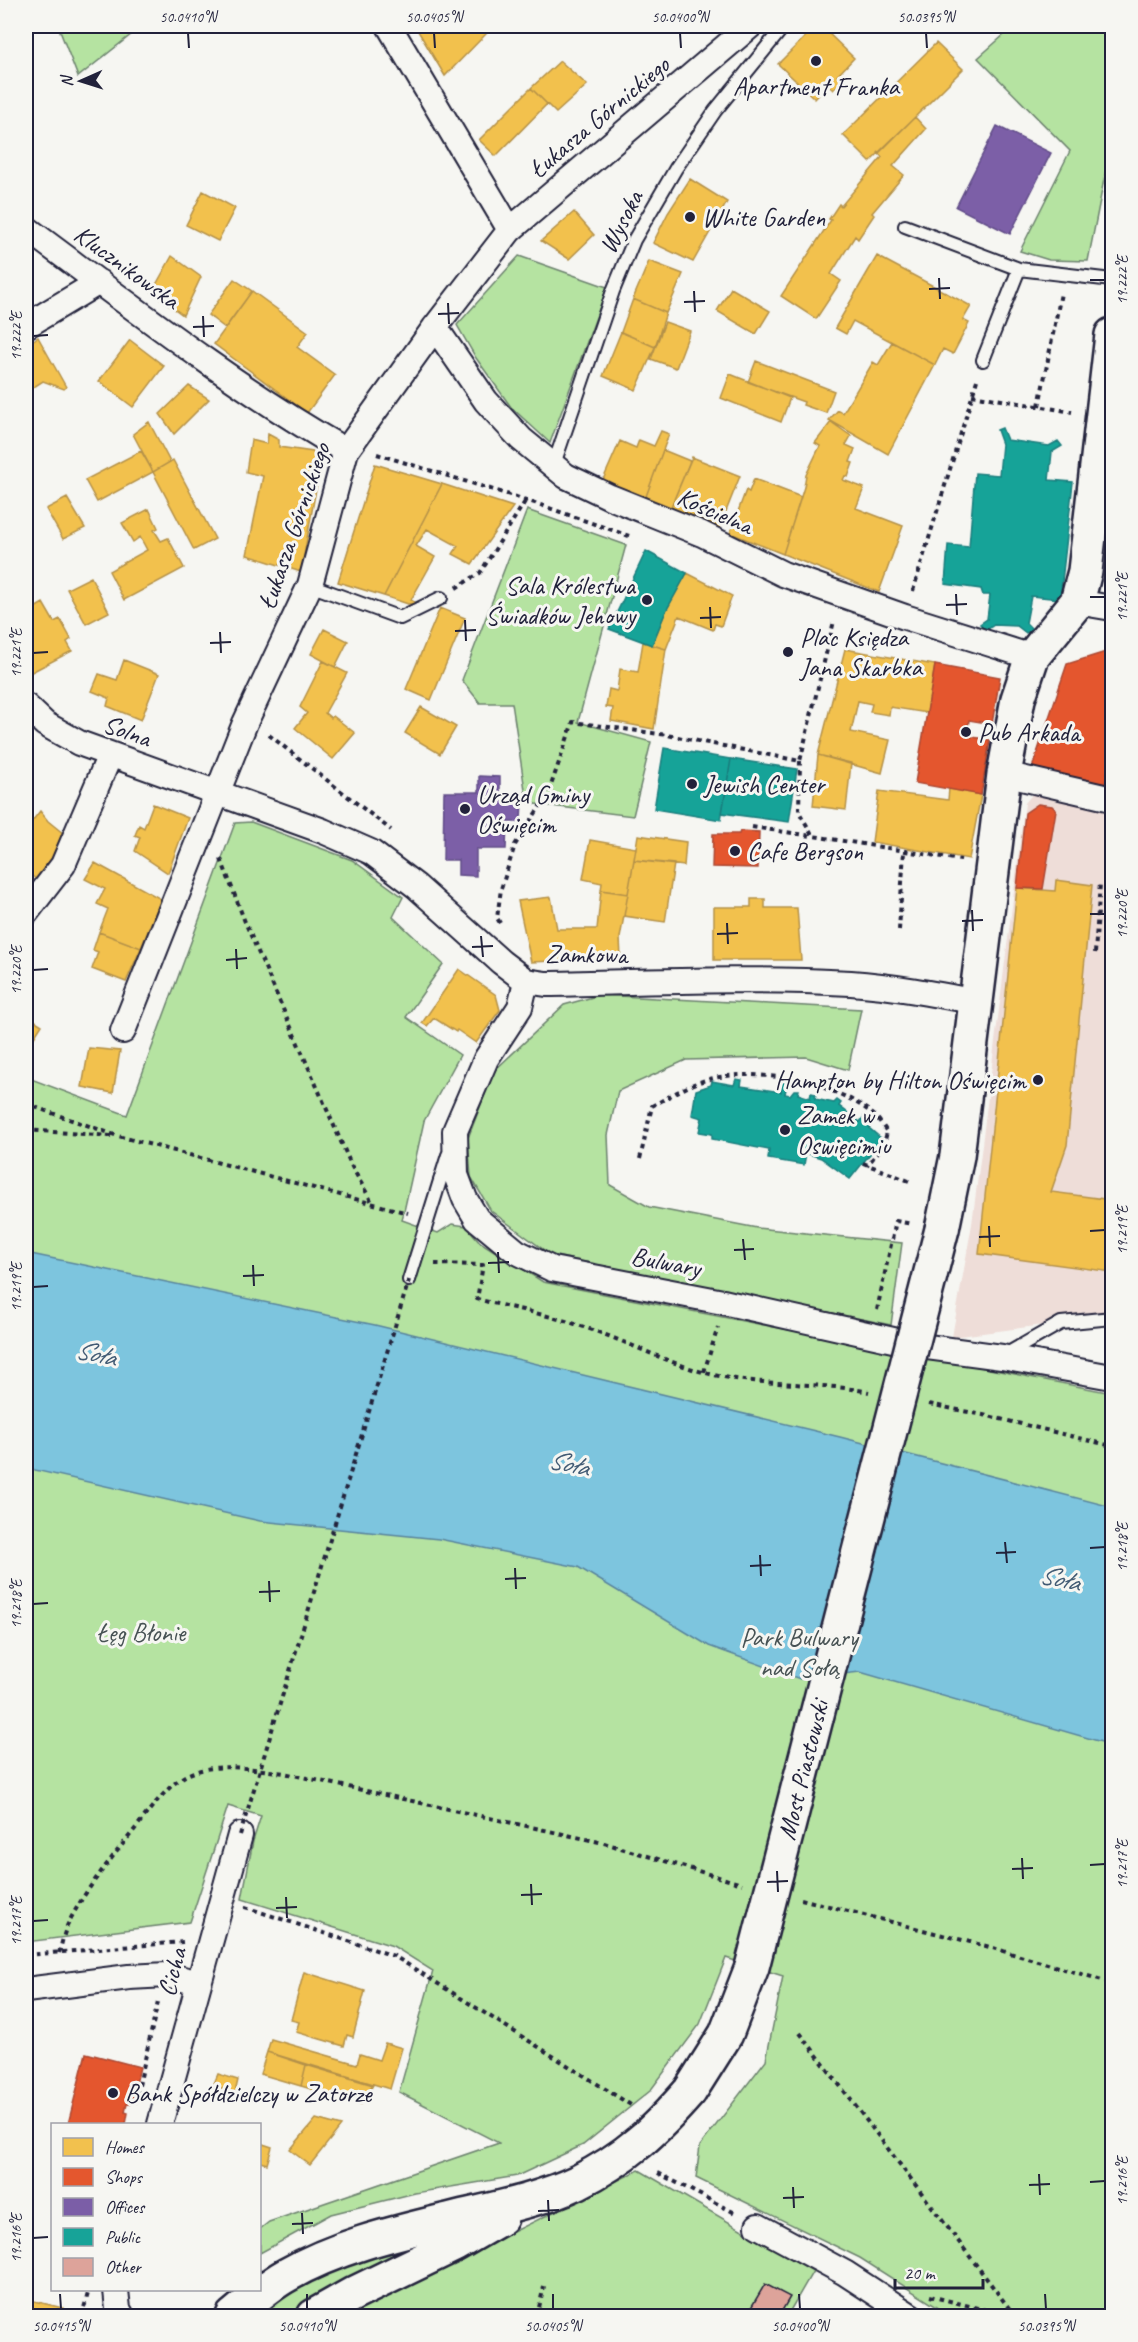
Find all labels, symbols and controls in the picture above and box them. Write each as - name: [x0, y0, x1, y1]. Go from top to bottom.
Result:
- text: 50.0410°N: [160, 8, 219, 27]
- text: 50.0405°N: [406, 8, 465, 27]
- text: 50.0400°N: [652, 8, 711, 27]
- text: 50.0395°N: [898, 8, 957, 27]
- street label: Łukasza Górnickiego: [522, 47, 677, 185]
- north arrow: [51, 51, 111, 111]
- marker: Apartment Franka: [809, 54, 823, 68]
- place label: Apartment Franka: [733, 70, 901, 103]
- text: N: [57, 73, 77, 87]
- street label: Wysoka: [591, 184, 651, 259]
- place label: White Garden: [702, 201, 825, 234]
- marker: White Garden: [683, 210, 697, 224]
- street label: Klucznikowska: [68, 218, 188, 317]
- text: 19.222°E: [1113, 253, 1132, 304]
- text: 19.222°E: [7, 309, 26, 360]
- street label: Łukasza Górnickiego: [250, 437, 338, 613]
- street label: Kościelna: [672, 480, 760, 543]
- place label: Sala Królestwa Świadków Jehowy: [485, 569, 637, 632]
- text: 19.221°E: [1113, 570, 1132, 621]
- marker: Sala Królestwa Świadków Jehowy: [640, 593, 654, 607]
- place label: Plac Księdza Jana Skarbka: [798, 621, 923, 684]
- text: 19.221°E: [7, 626, 26, 677]
- marker: Plac Księdza Jana Skarbka: [781, 645, 795, 659]
- street label: Solna: [99, 707, 157, 755]
- place label: Pub Arkada: [978, 716, 1082, 749]
- marker: Pub Arkada: [959, 725, 973, 739]
- place label: Jewish Center: [702, 768, 827, 801]
- marker: Jewish Center: [685, 777, 699, 791]
- place label: Urząd Gminy Oświęcim: [477, 778, 591, 841]
- marker: Urząd Gminy Oświęcim: [458, 802, 472, 816]
- place label: Cafe Bergson: [747, 835, 863, 868]
- marker: Cafe Bergson: [728, 844, 742, 858]
- text: 19.220°E: [1113, 887, 1132, 938]
- street label: Zamkowa: [545, 938, 629, 971]
- text: 19.220°E: [7, 943, 26, 994]
- place label: Hampton by Hilton Oświęcim: [775, 1064, 1028, 1097]
- marker: Hampton by Hilton Oświęcim: [1031, 1073, 1045, 1087]
- place label: Zamek w Oswięcimiu: [797, 1099, 892, 1162]
- marker: Zamek w Oswięcimiu: [778, 1123, 792, 1137]
- text: 19.219°E: [1113, 1203, 1132, 1254]
- street label: Bulwary: [629, 1239, 706, 1285]
- text: 19.219°E: [7, 1260, 26, 1311]
- water label: Soła: [73, 1332, 122, 1375]
- water label: Soła: [546, 1442, 595, 1485]
- text: 19.218°E: [1113, 1520, 1132, 1571]
- water label: Soła: [1037, 1557, 1086, 1600]
- text: 19.218°E: [7, 1577, 26, 1628]
- park label: Łęg Błonie: [97, 1616, 187, 1649]
- park label: Park Bulwary nad Sołą: [740, 1621, 860, 1684]
- street label: Most Piastowski: [770, 1694, 837, 1843]
- text: 19.217°E: [1113, 1837, 1132, 1888]
- text: 19.217°E: [7, 1894, 26, 1945]
- street label: Cicha: [150, 1943, 195, 2000]
- place label: Bank Spółdzielczy w Zatorze: [125, 2077, 373, 2110]
- marker: Bank Spółdzielczy w Zatorze: [106, 2086, 120, 2100]
- legend: [51, 2123, 261, 2291]
- text: Homes: [105, 2136, 145, 2158]
- text: 19.216°E: [1113, 2154, 1132, 2205]
- text: Shops: [105, 2166, 144, 2188]
- text: Offices: [105, 2196, 146, 2218]
- text: 19.216°E: [7, 2211, 26, 2262]
- text: Public: [105, 2226, 142, 2248]
- scale bar: [895, 2252, 984, 2290]
- text: Other: [105, 2256, 142, 2278]
- text: 20 m: [904, 2262, 937, 2284]
- text: 50.0415°N: [33, 2317, 92, 2336]
- text: 50.0410°N: [279, 2317, 338, 2336]
- text: 50.0405°N: [525, 2317, 584, 2336]
- text: 50.0400°N: [772, 2317, 831, 2336]
- text: 50.0395°N: [1018, 2317, 1077, 2336]

